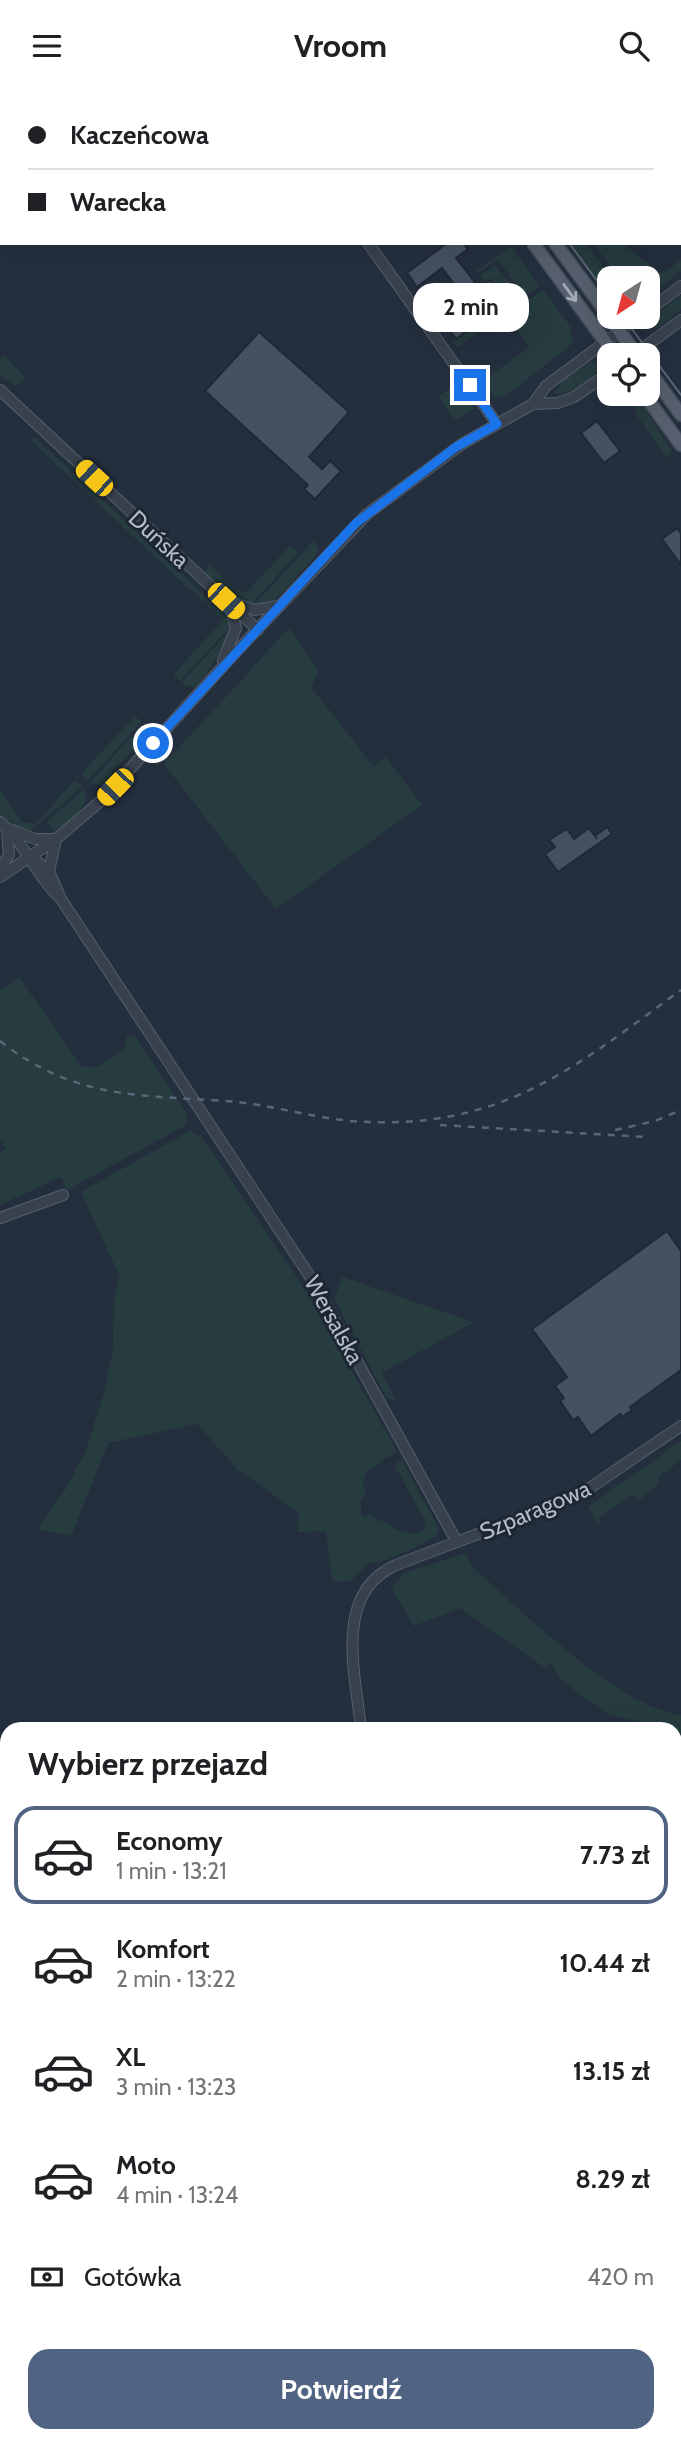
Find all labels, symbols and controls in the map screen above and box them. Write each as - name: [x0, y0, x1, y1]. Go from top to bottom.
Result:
- text: Vroom: [294, 26, 387, 65]
- icon: menu: [28, 27, 66, 65]
- icon: search: [615, 27, 653, 65]
- text: Kaczeńcowa: [70, 119, 209, 151]
- text: Warecka: [70, 186, 166, 218]
- north arrow: [597, 266, 660, 329]
- map controls: [597, 266, 660, 406]
- callout: 2 min: [412, 283, 528, 333]
- one-way arrow: [563, 283, 577, 302]
- text: 2 min: [443, 293, 499, 321]
- button: locate: [597, 343, 660, 406]
- route end: [454, 369, 486, 401]
- car: [72, 456, 117, 500]
- street label: Duńska: [123, 504, 195, 574]
- car: [204, 579, 249, 623]
- route start: [137, 727, 169, 759]
- car: [93, 765, 138, 809]
- street label: Wersalska: [298, 1271, 370, 1369]
- street label: Szparagowa: [475, 1474, 595, 1546]
- text: Wybierz przejazd: [28, 1744, 268, 1783]
- icon: car: [32, 1824, 95, 1887]
- text: Economy: [116, 1825, 222, 1857]
- text: 7.73 zł: [580, 1839, 650, 1871]
- text: 1 min · 13:21: [116, 1857, 227, 1885]
- icon: car: [32, 1932, 95, 1995]
- text: Komfort: [116, 1933, 210, 1965]
- text: 10.44 zł: [559, 1947, 650, 1979]
- text: 2 min · 13:22: [116, 1965, 236, 1993]
- icon: car: [32, 2040, 95, 2103]
- text: XL: [116, 2041, 145, 2073]
- text: 13.15 zł: [573, 2055, 650, 2087]
- text: 3 min · 13:23: [116, 2073, 237, 2101]
- icon: car: [32, 2148, 95, 2211]
- text: Moto: [116, 2149, 176, 2181]
- text: 8.29 zł: [575, 2163, 650, 2195]
- text: 4 min · 13:24: [116, 2181, 238, 2209]
- icon: cash: [28, 2258, 66, 2296]
- text: Gotówka: [84, 2261, 181, 2293]
- text: 420 m: [587, 2263, 654, 2291]
- button: Potwierdź: [28, 2349, 654, 2429]

